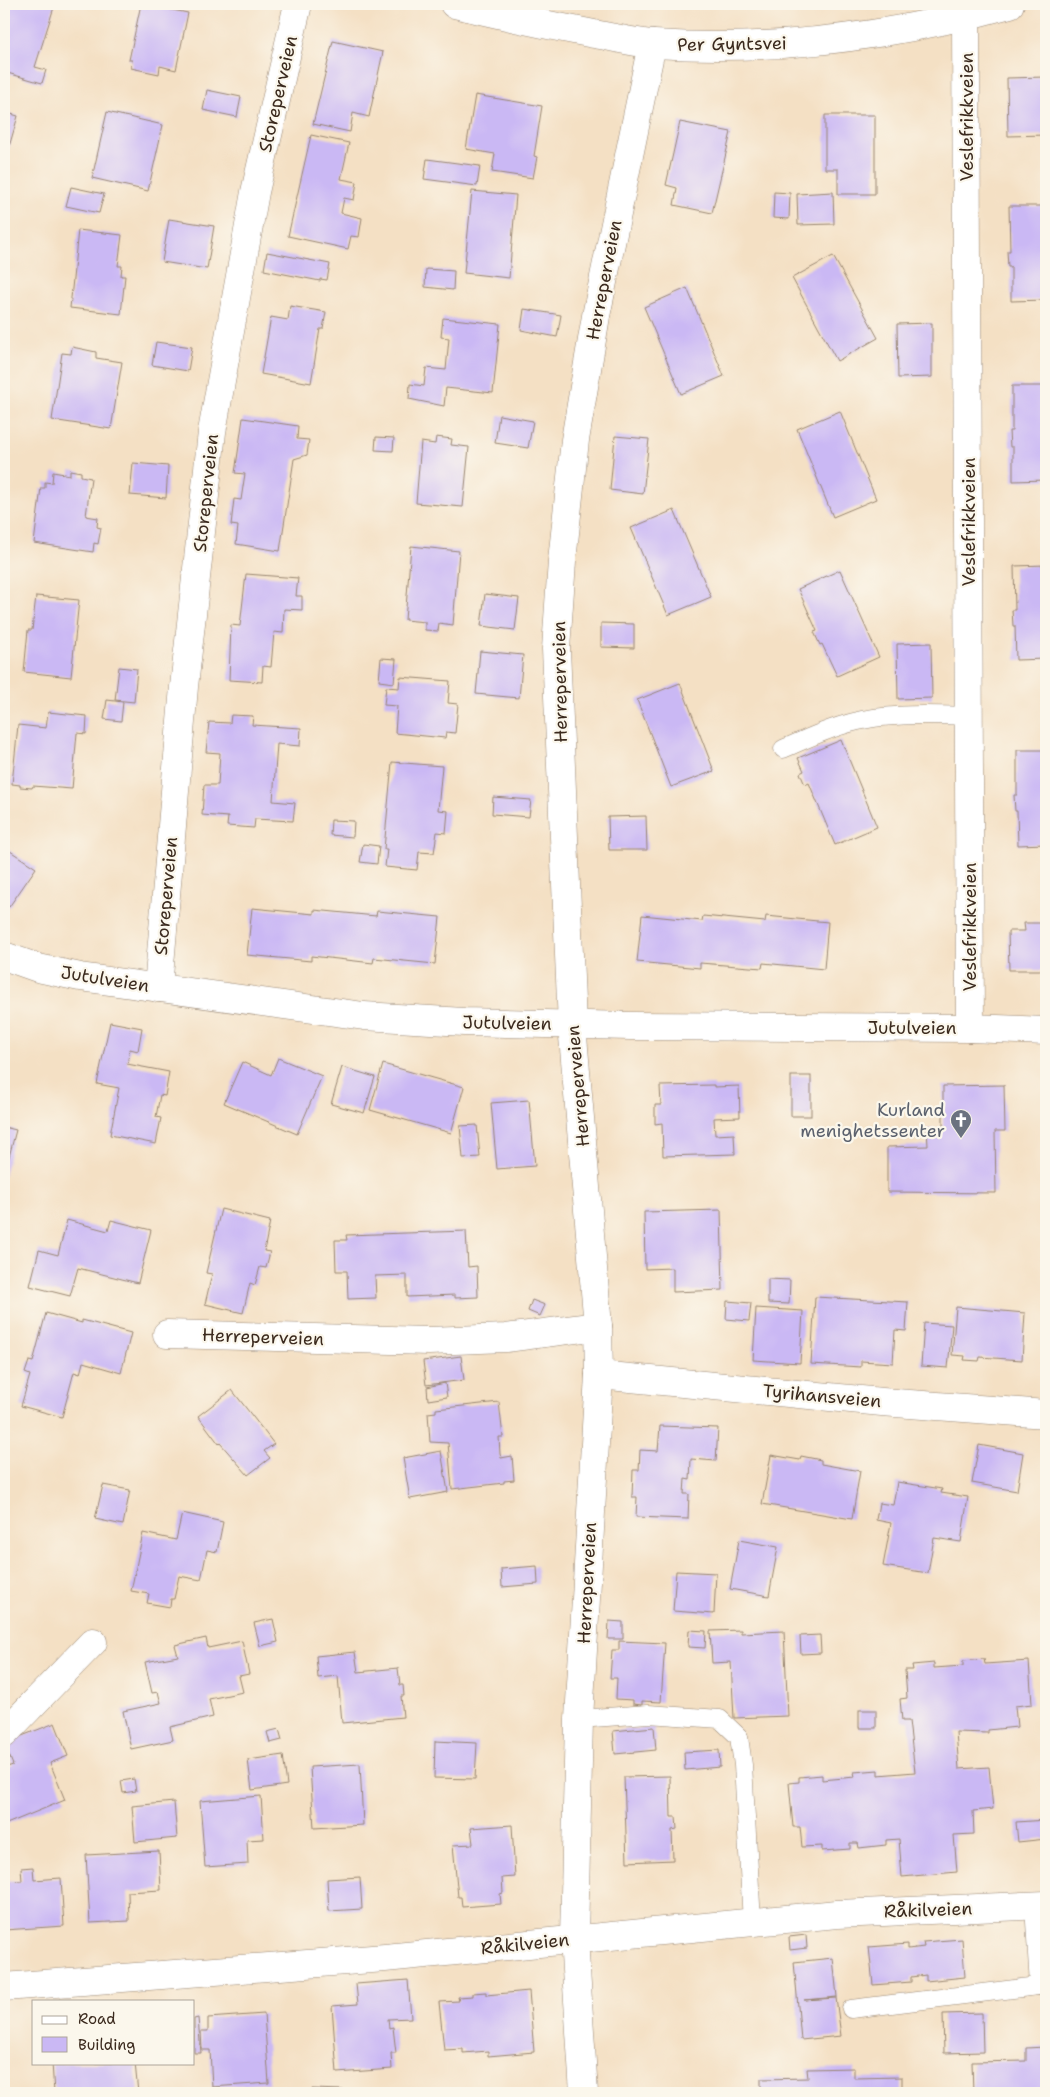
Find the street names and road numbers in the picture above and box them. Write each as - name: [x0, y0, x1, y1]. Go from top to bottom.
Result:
- street label: Per Gyntsvei: [677, 31, 787, 57]
- street label: Storeperveien: [253, 33, 303, 155]
- street label: Veslefrikkveien: [955, 53, 979, 181]
- street label: Herreperveien: [581, 218, 627, 342]
- street label: Storeperveien: [188, 433, 224, 553]
- street label: Veslefrikkveien: [957, 458, 981, 586]
- street label: Herreperveien: [547, 621, 573, 743]
- street label: Storeperveien: [149, 836, 183, 956]
- street label: Veslefrikkveien: [958, 863, 982, 991]
- street label: Jutulveien: [59, 960, 151, 998]
- street label: Jutulveien: [462, 1010, 552, 1036]
- street label: Jutulveien: [867, 1016, 957, 1040]
- street label: Herreperveien: [561, 1024, 595, 1148]
- street label: Herreperveien: [202, 1323, 324, 1351]
- street label: Tyrihansveien: [762, 1379, 882, 1413]
- street label: Herreperveien: [572, 1522, 602, 1644]
- street label: Råkilveien: [883, 1896, 973, 1924]
- street label: Råkilveien: [480, 1927, 570, 1961]

